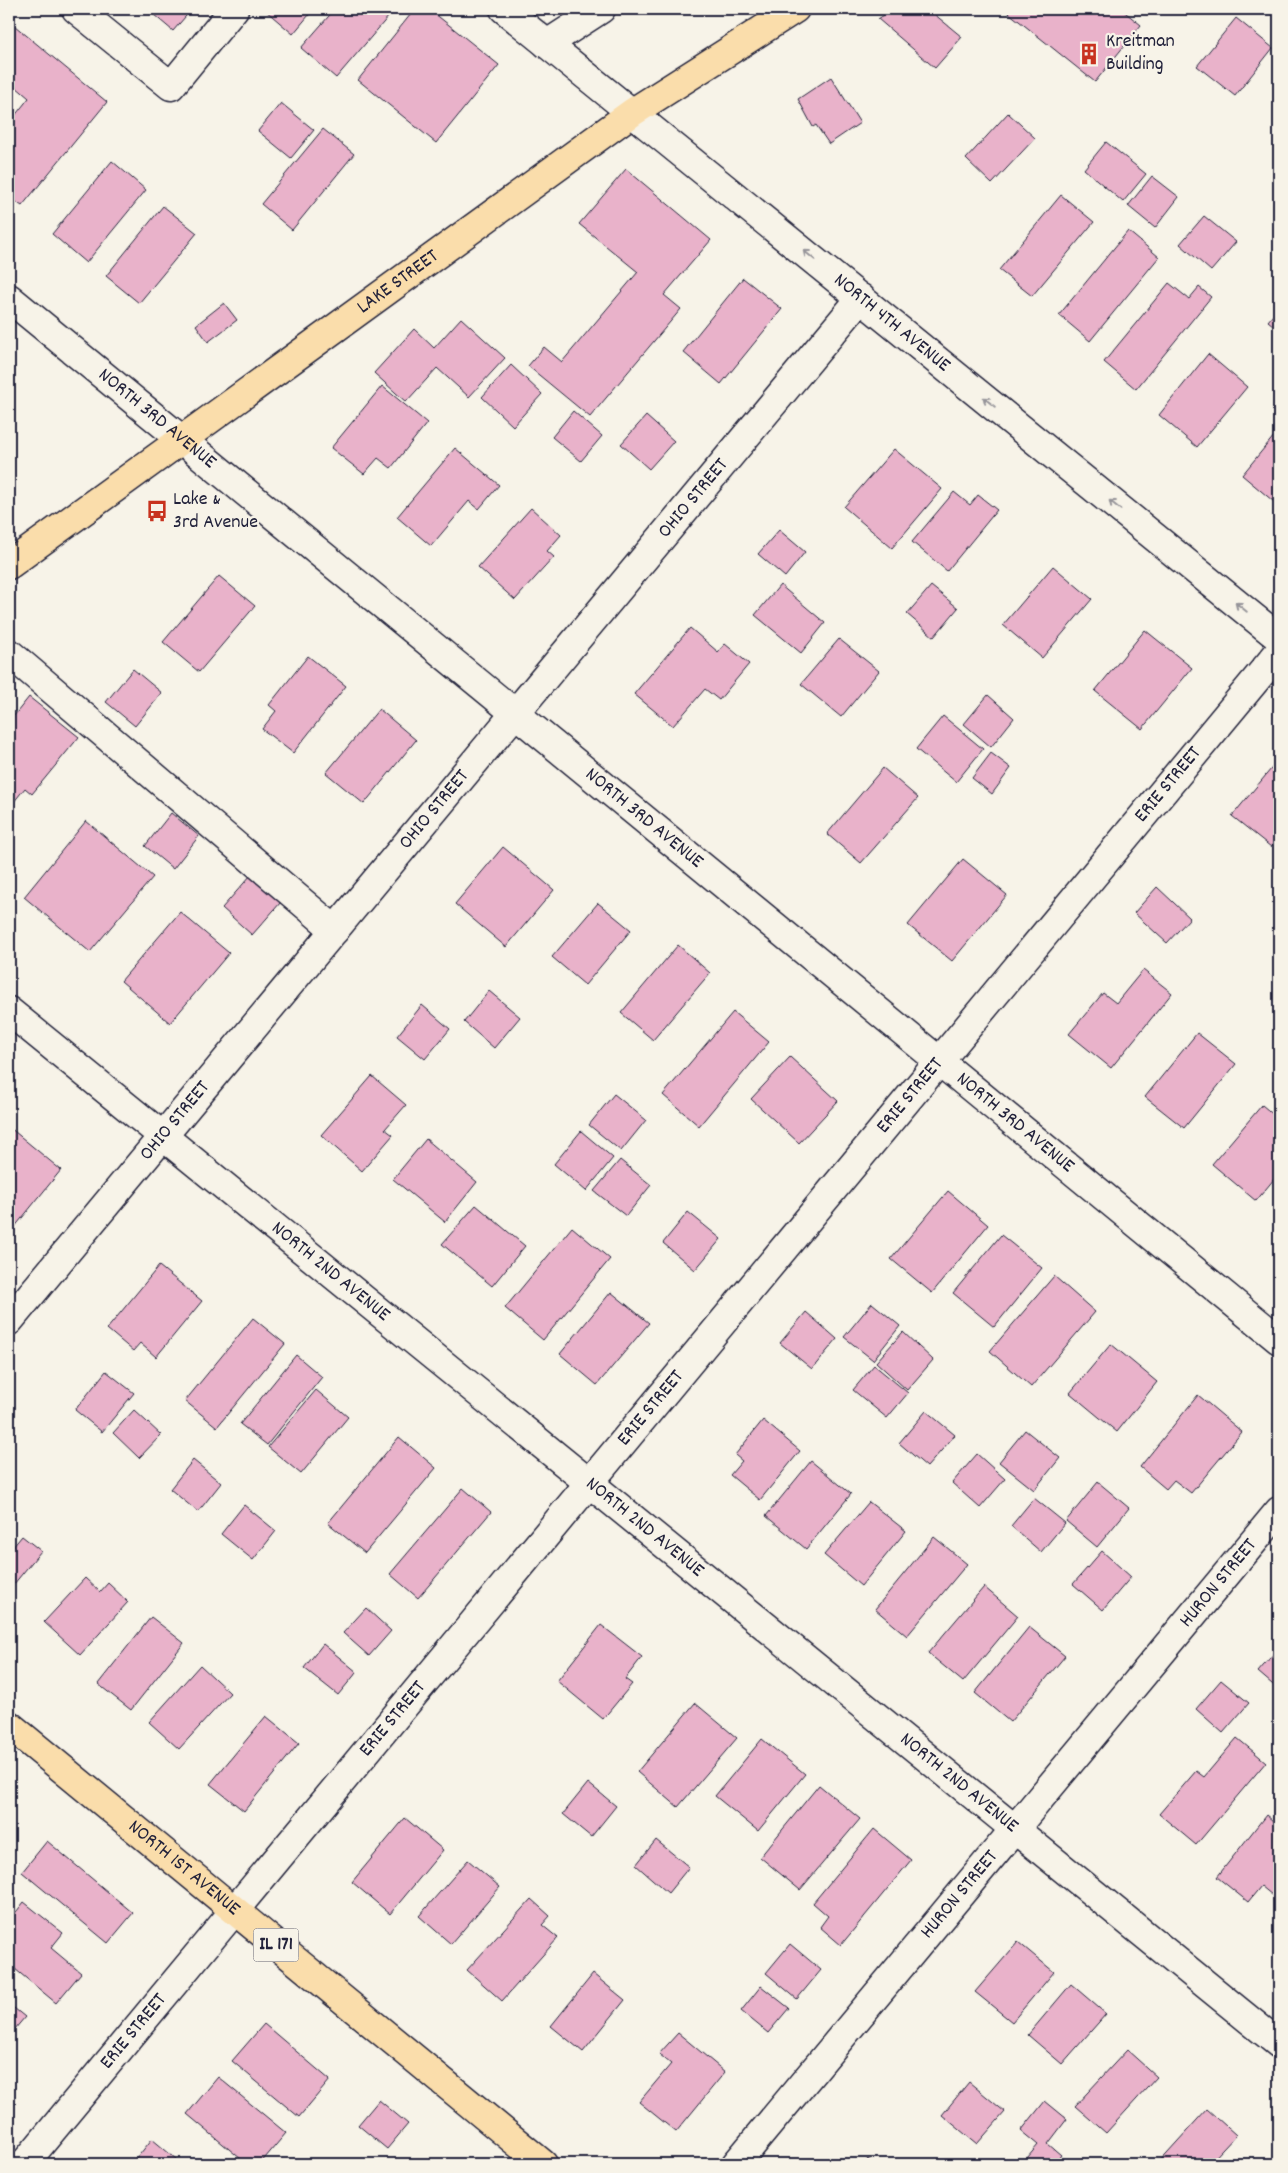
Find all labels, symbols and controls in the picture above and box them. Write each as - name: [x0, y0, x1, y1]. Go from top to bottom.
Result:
- place label: Kreitman Building: [1106, 28, 1175, 79]
- building icon: Kreitman Building: [1076, 41, 1102, 67]
- street label: LAKE STREET: [352, 243, 445, 322]
- one-way arrow: [803, 250, 816, 261]
- street label: NORTH 4TH AVENUE: [827, 267, 956, 380]
- street label: NORTH 3RD AVENUE: [91, 362, 222, 476]
- one-way arrow: [983, 397, 996, 408]
- street label: OHIO STREET: [652, 453, 735, 545]
- place label: Lake & 3rd Avenue: [173, 486, 258, 537]
- bus stop icon: Lake & 3rd Avenue: [144, 498, 170, 524]
- one-way arrow: [1109, 499, 1122, 510]
- one-way arrow: [1235, 602, 1248, 613]
- street label: ERIE STREET: [1129, 741, 1209, 829]
- street label: NORTH 3RD AVENUE: [578, 762, 709, 876]
- street label: OHIO STREET: [393, 764, 476, 856]
- street label: ERIE STREET: [870, 1052, 950, 1140]
- street label: NORTH 3RD AVENUE: [950, 1066, 1080, 1180]
- street label: OHIO STREET: [134, 1075, 217, 1167]
- street label: NORTH 2ND AVENUE: [265, 1215, 396, 1329]
- street label: ERIE STREET: [611, 1364, 691, 1453]
- street label: NORTH 2ND AVENUE: [579, 1471, 710, 1585]
- street label: HURON STREET: [1173, 1533, 1264, 1634]
- street label: ERIE STREET: [353, 1675, 433, 1763]
- street label: NORTH 2ND AVENUE: [893, 1726, 1024, 1840]
- street label: NORTH 1ST AVENUE: [121, 1814, 246, 1923]
- street label: HURON STREET: [914, 1844, 1005, 1946]
- road number: IL 171: [254, 1928, 298, 1962]
- street label: ERIE STREET: [94, 1988, 174, 2076]

